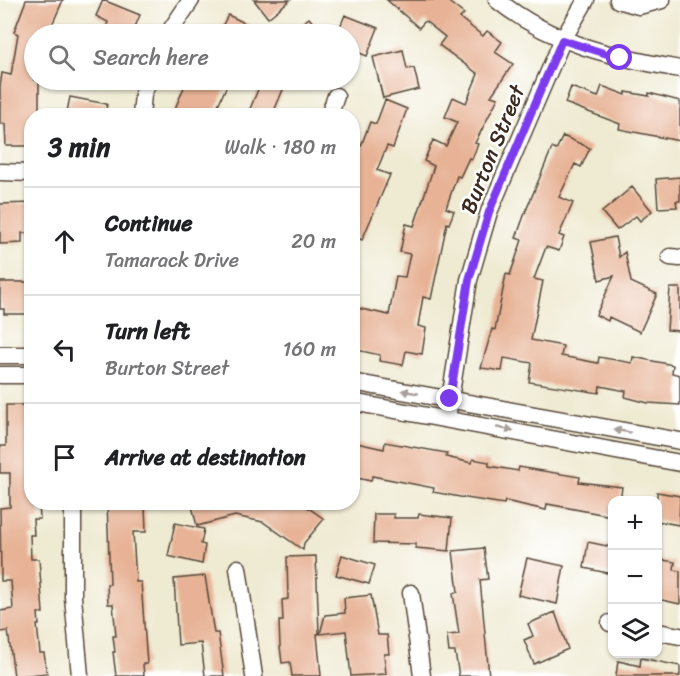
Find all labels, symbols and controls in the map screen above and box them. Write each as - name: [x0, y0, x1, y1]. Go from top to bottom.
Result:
- search box: [24, 24, 360, 90]
- text: Search here: [93, 38, 209, 77]
- icon: search: [45, 41, 78, 74]
- route start: [606, 44, 632, 70]
- street label: Burton Street: [449, 78, 537, 220]
- text: 3 min: [48, 124, 110, 170]
- text: Walk · 180 m: [225, 130, 336, 165]
- text: Continue: [105, 204, 193, 243]
- text: 20 m: [291, 224, 336, 259]
- icon: ahead: [48, 225, 81, 258]
- text: Tamarack Drive: [105, 243, 239, 278]
- text: Turn left: [105, 312, 190, 351]
- text: 160 m: [283, 332, 336, 367]
- icon: left: [48, 333, 81, 366]
- text: Burton Street: [105, 351, 229, 386]
- route end: [436, 385, 462, 411]
- one-way arrow: [400, 387, 419, 396]
- one-way arrow: [495, 425, 514, 434]
- one-way arrow: [613, 426, 632, 435]
- text: Arrive at destination: [105, 438, 306, 477]
- icon: arrive: [48, 441, 81, 474]
- map controls: [608, 496, 662, 658]
- button: +: [608, 496, 662, 550]
- button: −: [608, 550, 662, 604]
- button: layers: [608, 604, 662, 658]

